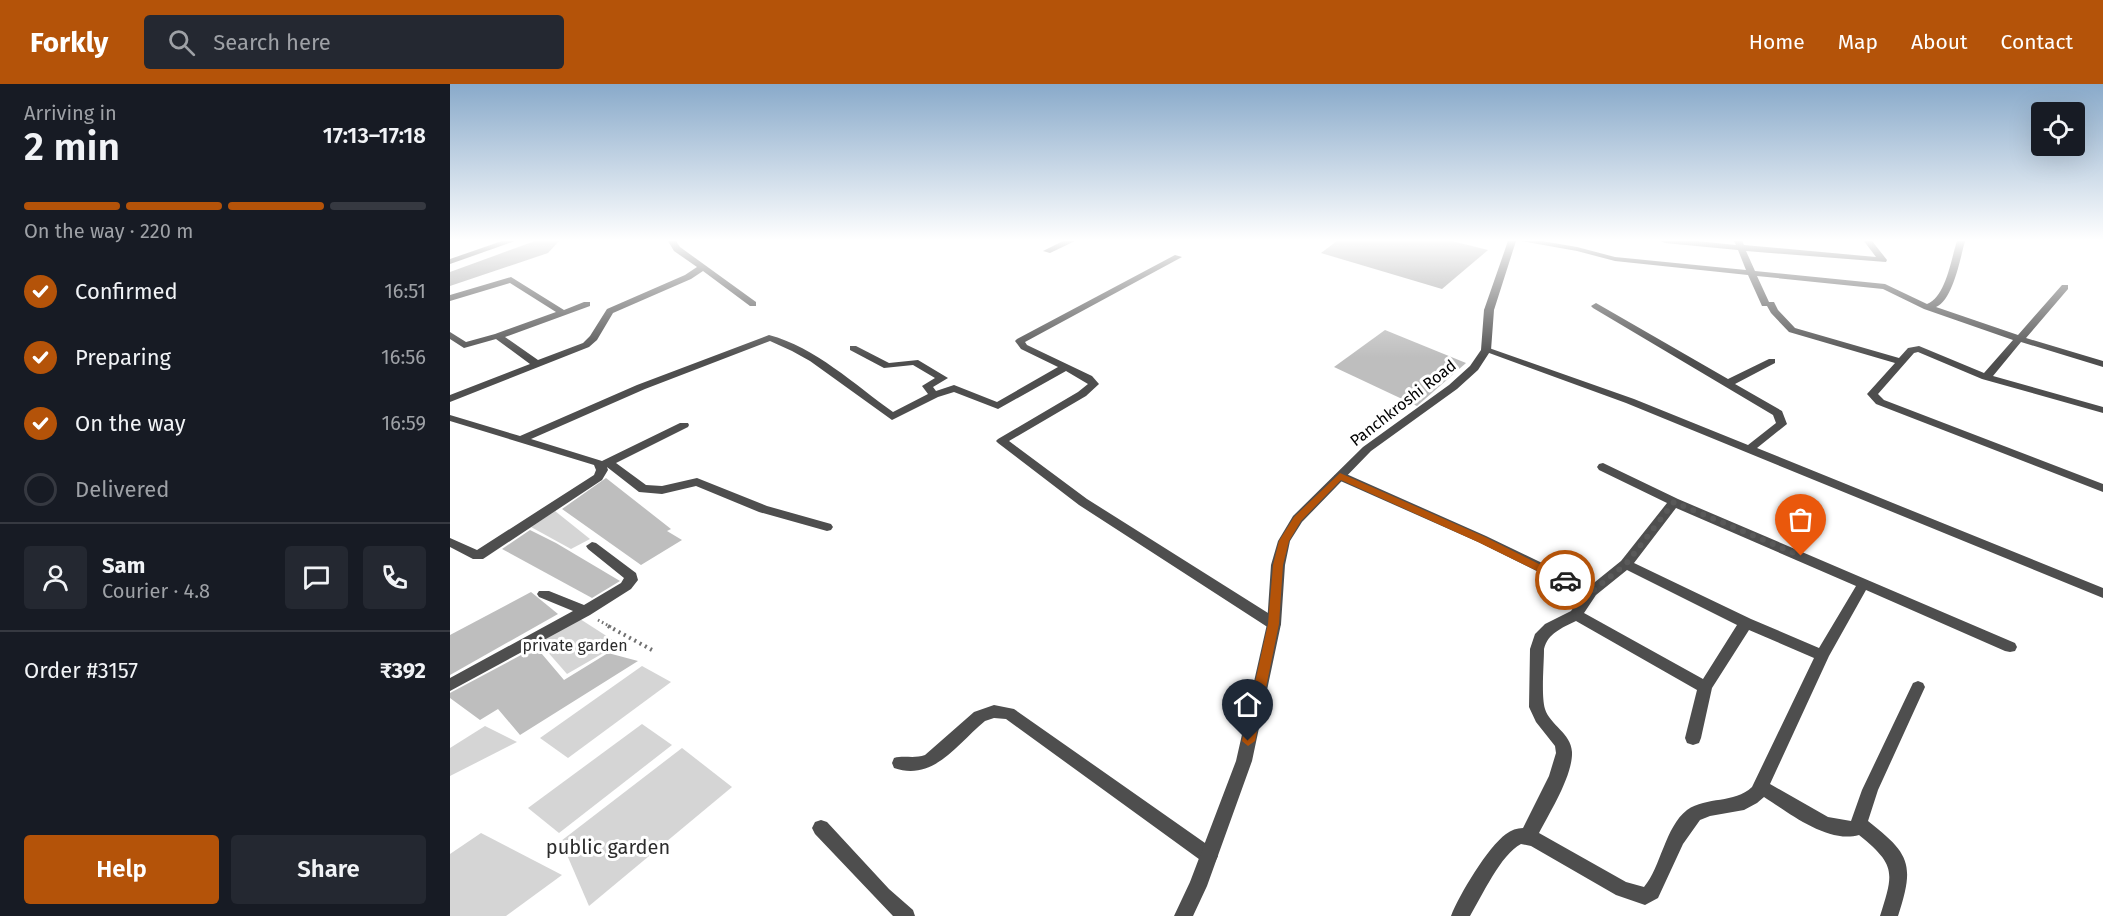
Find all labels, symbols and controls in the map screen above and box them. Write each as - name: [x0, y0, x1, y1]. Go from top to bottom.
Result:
- search box: [144, 15, 564, 69]
- text: Forkly: [30, 26, 108, 59]
- icon: search: [165, 26, 198, 59]
- text: Search here: [213, 29, 331, 56]
- text: Home: [1749, 29, 1805, 55]
- text: Map: [1838, 29, 1878, 55]
- text: About: [1911, 29, 1968, 55]
- text: Contact: [2001, 29, 2073, 55]
- text: Arriving in: [24, 101, 117, 125]
- map controls: [2031, 102, 2085, 156]
- button: locate: [2031, 102, 2085, 156]
- text: 17:13–17:18: [323, 122, 426, 149]
- text: 2 min: [24, 124, 120, 170]
- text: On the way · 220 m: [24, 219, 193, 243]
- icon: check: [24, 275, 57, 308]
- text: Confirmed: [75, 278, 178, 305]
- text: 16:51: [384, 279, 426, 303]
- icon: check: [24, 341, 57, 374]
- text: Preparing: [75, 344, 171, 371]
- text: 16:56: [381, 345, 426, 369]
- street label: Panchkroshi Road: [1346, 356, 1460, 450]
- icon: check: [24, 407, 57, 440]
- text: On the way: [75, 410, 186, 437]
- text: 16:59: [382, 411, 426, 435]
- text: Delivered: [75, 476, 170, 503]
- pin: [1775, 494, 1826, 556]
- icon: bag: [1784, 503, 1817, 536]
- button: person: [24, 546, 87, 609]
- button: chat: [285, 546, 348, 609]
- button: phone: [363, 546, 426, 609]
- courier: [1535, 550, 1595, 610]
- text: Sam: [102, 552, 145, 579]
- icon: car: [1549, 564, 1582, 597]
- text: Courier · 4.8: [102, 579, 210, 603]
- park label: private garden: [522, 636, 628, 655]
- text: Order #3157: [24, 657, 138, 684]
- text: ₹392: [380, 657, 426, 684]
- pin: [1222, 679, 1273, 741]
- icon: home: [1231, 688, 1264, 721]
- button: Help: [24, 835, 219, 904]
- button: Share: [231, 835, 426, 904]
- park label: public garden: [546, 835, 670, 859]

